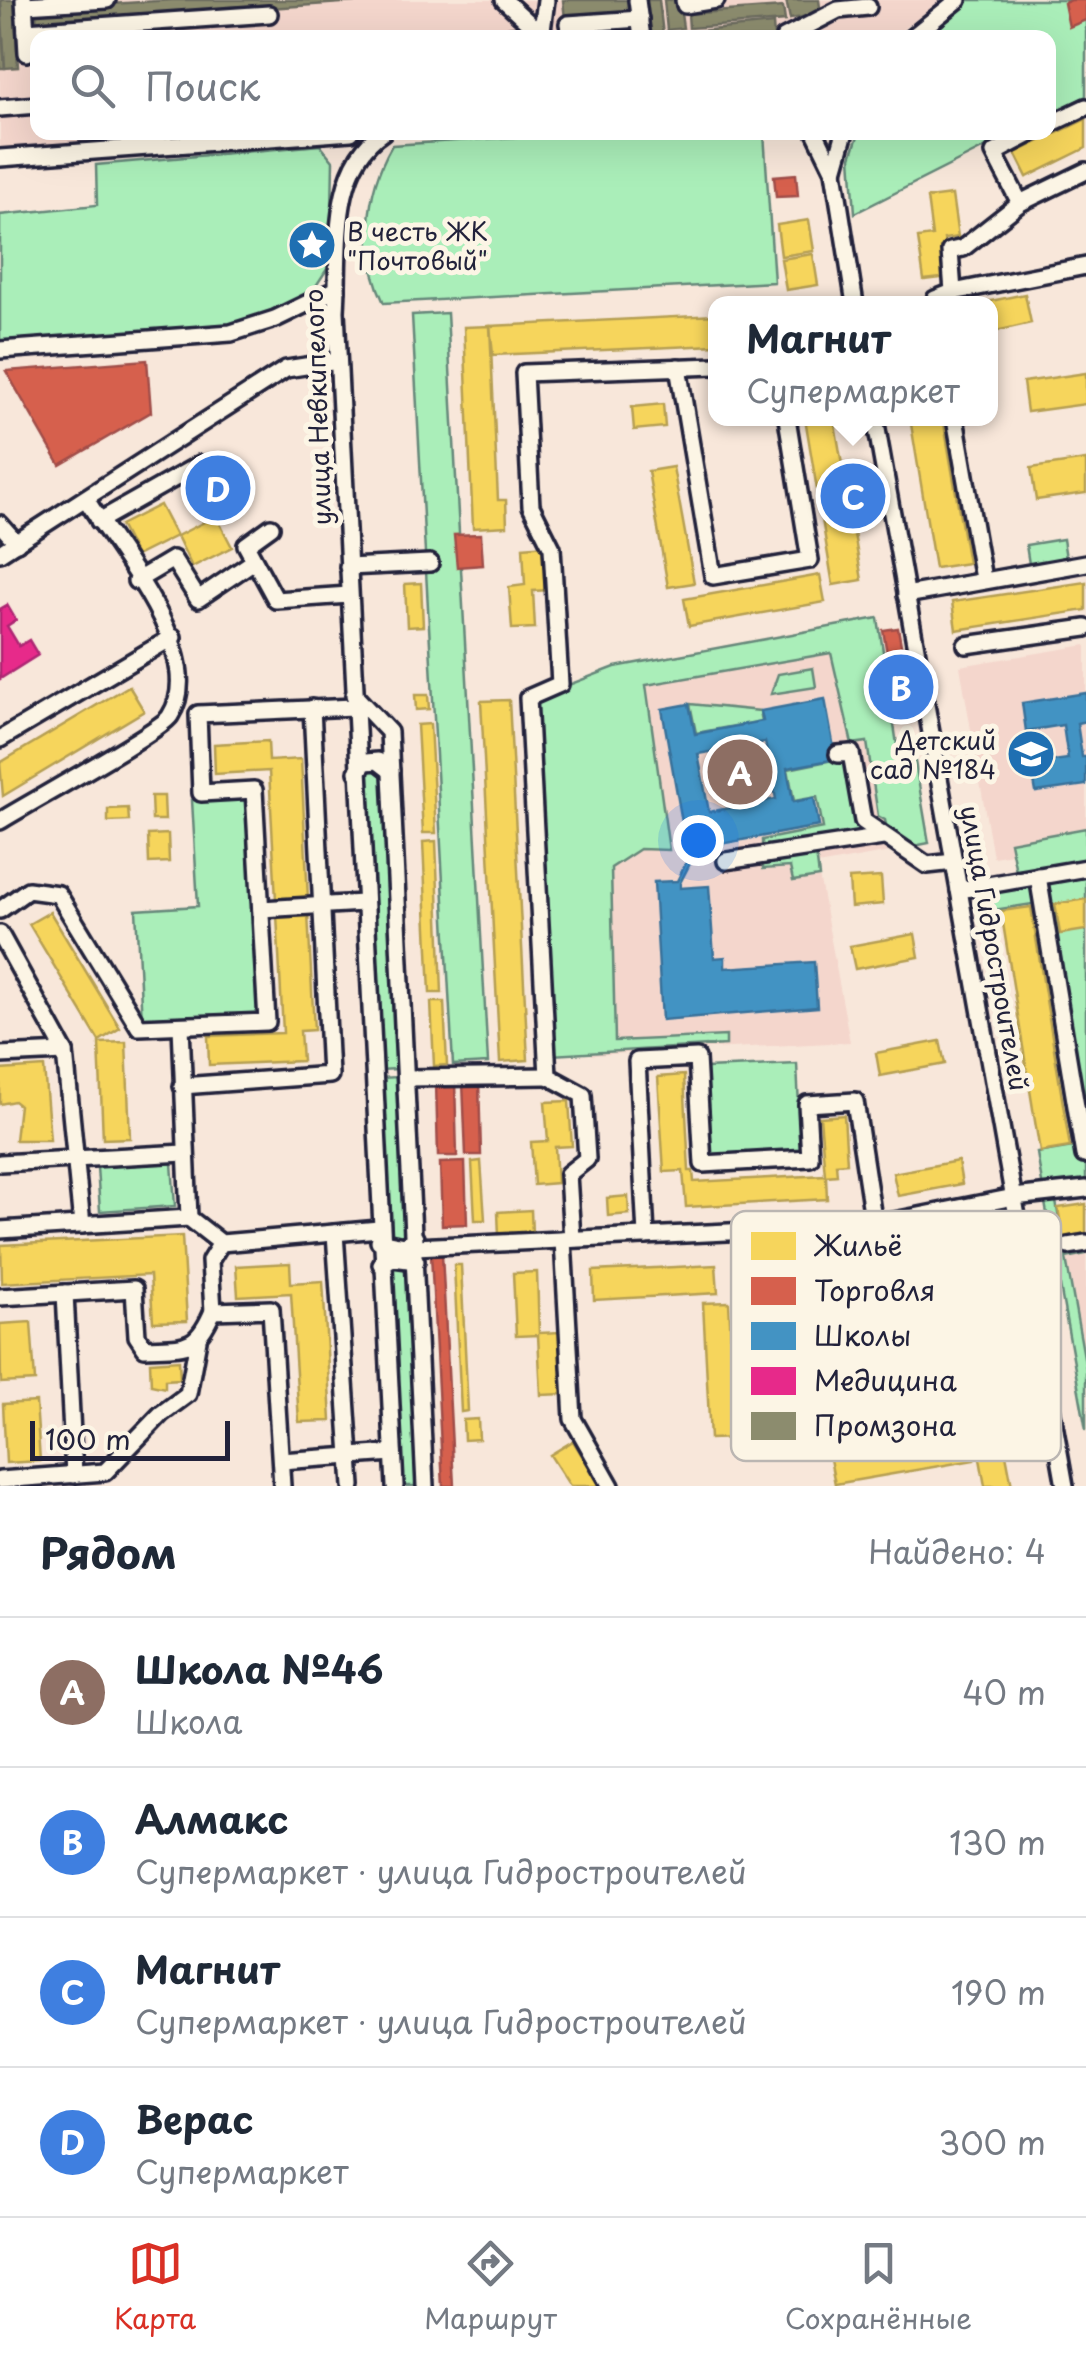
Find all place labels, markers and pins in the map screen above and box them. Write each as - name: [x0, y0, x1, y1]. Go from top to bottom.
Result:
- place label: В честь ЖК "Почтовый": [347, 212, 488, 279]
- place icon: В честь ЖК "Почтовый": [286, 219, 338, 271]
- pin: D: [186, 450, 250, 526]
- pin: C: [820, 458, 886, 534]
- pin: B: [868, 650, 934, 724]
- place label: Детский сад №184: [870, 721, 996, 788]
- school or university icon: Детский сад №184: [1005, 728, 1057, 780]
- pin: A: [708, 734, 772, 810]

